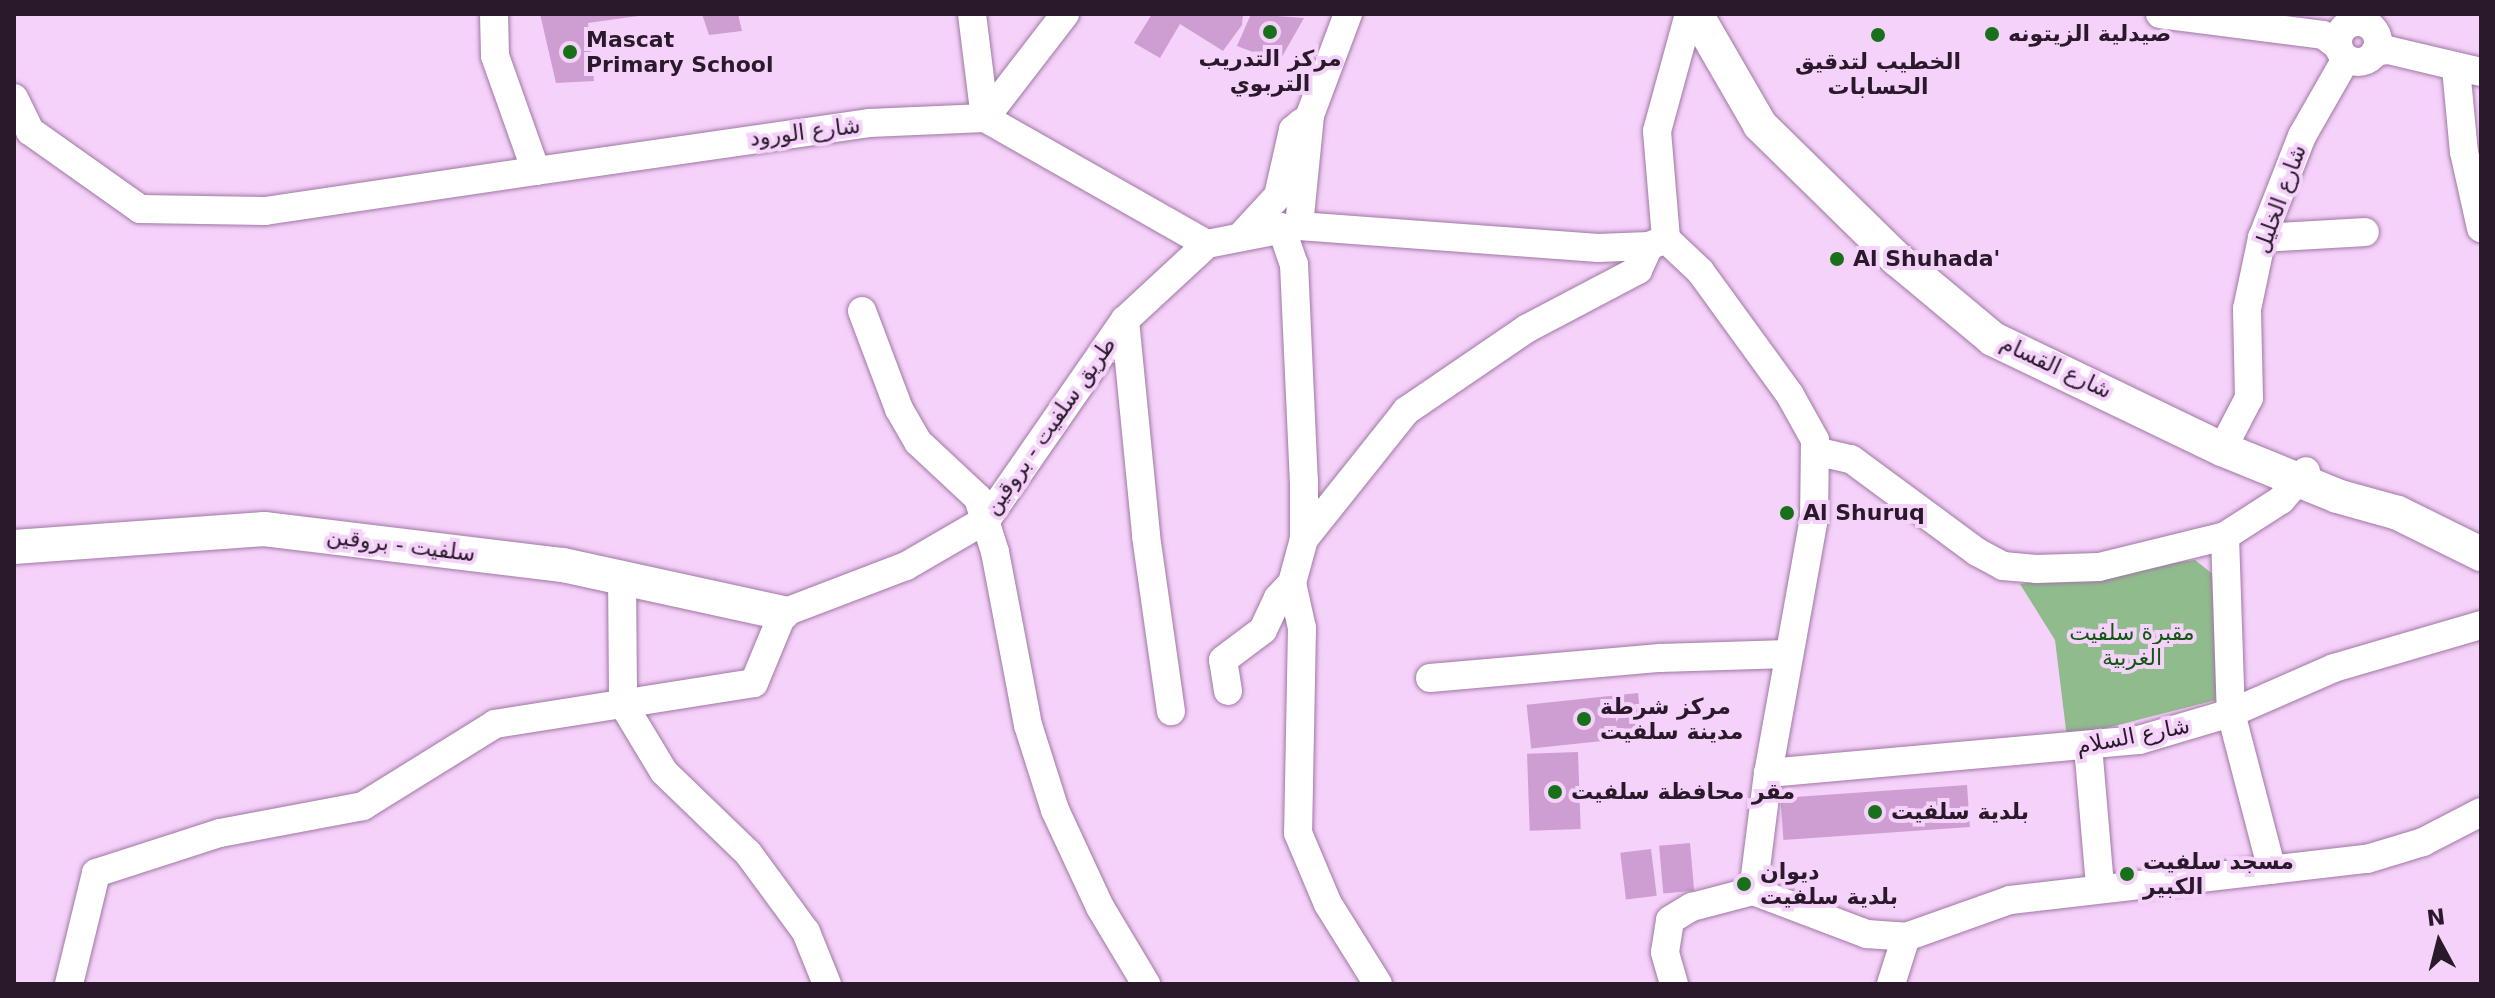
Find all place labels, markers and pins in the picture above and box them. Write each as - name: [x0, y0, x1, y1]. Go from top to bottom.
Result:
- place label: صيدلية الزيتونه: [2008, 21, 2171, 47]
- marker: مركز التدريب التربوي: [1261, 23, 1279, 41]
- marker: صيدلية الزيتونه: [1983, 25, 2001, 43]
- place label: Mascat Primary School: [586, 26, 773, 78]
- marker: الخطيب لتدقيق الحسابات: [1869, 26, 1887, 44]
- marker: Mascat Primary School: [561, 43, 579, 61]
- place label: مركز التدريب التربوي: [1198, 45, 1342, 96]
- place label: الخطيب لتدقيق الحسابات: [1795, 48, 1961, 100]
- place label: Al Shuhada': [1853, 246, 2000, 272]
- marker: Al Shuhada': [1828, 250, 1846, 268]
- place label: Al Shuruq: [1803, 500, 1925, 526]
- marker: Al Shuruq: [1778, 504, 1796, 522]
- place label: مركز شرطة مدينة سلفيت: [1600, 693, 1743, 744]
- marker: مركز شرطة مدينة سلفيت: [1575, 710, 1593, 728]
- place label: مقر محافظة سلفيت: [1571, 779, 1795, 805]
- marker: مقر محافظة سلفيت: [1546, 783, 1564, 801]
- place label: بلدية سلفيت: [1891, 799, 2029, 825]
- marker: بلدية سلفيت: [1866, 803, 1884, 821]
- place label: مسجد سلفيت الكبير: [2143, 848, 2294, 900]
- place label: ديوان بلدية سلفيت: [1760, 858, 1898, 910]
- marker: مسجد سلفيت الكبير: [2118, 865, 2136, 883]
- marker: ديوان بلدية سلفيت: [1735, 875, 1753, 893]

